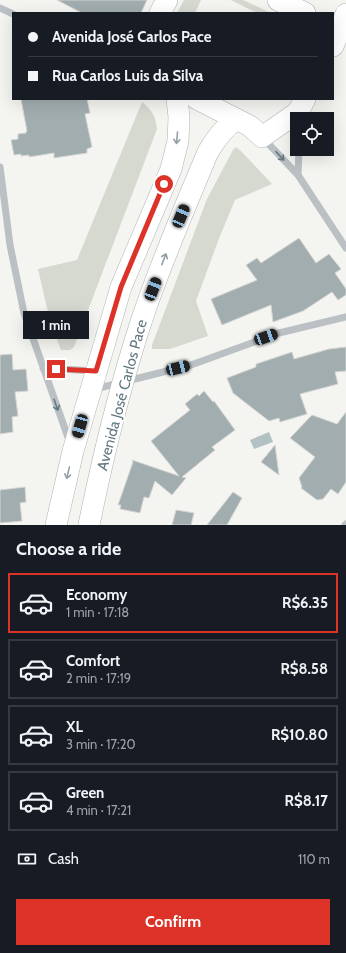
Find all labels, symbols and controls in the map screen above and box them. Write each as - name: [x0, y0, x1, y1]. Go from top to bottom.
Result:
- text: Avenida José Carlos Pace: [52, 28, 212, 46]
- text: Rua Carlos Luis da Silva: [52, 67, 203, 85]
- map controls: [290, 112, 334, 156]
- button: locate: [290, 112, 334, 156]
- one-way arrow: [174, 131, 181, 144]
- one-way arrow: [275, 151, 285, 161]
- route start: [155, 175, 173, 193]
- car: [171, 203, 191, 229]
- one-way arrow: [161, 253, 169, 265]
- car: [143, 276, 163, 302]
- callout: 1 min: [23, 311, 89, 339]
- text: 1 min: [41, 317, 71, 333]
- street label: Avenida José Carlos Pace: [93, 317, 151, 473]
- car: [253, 327, 279, 347]
- car: [165, 359, 191, 377]
- route end: [47, 360, 65, 378]
- one-way arrow: [53, 398, 60, 411]
- car: [71, 413, 89, 439]
- one-way arrow: [63, 467, 71, 480]
- text: Choose a ride: [16, 538, 121, 560]
- icon: car: [18, 585, 54, 621]
- text: Economy: [66, 586, 127, 604]
- text: R$6.35: [282, 594, 328, 612]
- text: 1 min · 17:18: [66, 604, 129, 620]
- icon: car: [18, 651, 54, 687]
- text: Comfort: [66, 652, 120, 670]
- text: R$8.58: [280, 660, 328, 678]
- text: 2 min · 17:19: [66, 670, 131, 686]
- icon: car: [18, 717, 54, 753]
- text: XL: [66, 718, 83, 736]
- text: R$10.80: [271, 726, 328, 744]
- text: 3 min · 17:20: [66, 736, 136, 752]
- icon: car: [18, 783, 54, 819]
- text: Green: [66, 784, 104, 802]
- text: R$8.17: [285, 792, 328, 810]
- text: 4 min · 17:21: [66, 802, 131, 818]
- icon: cash: [16, 848, 38, 870]
- text: Cash: [48, 850, 79, 868]
- text: 110 m: [298, 851, 330, 867]
- button: Confirm: [16, 899, 330, 945]

